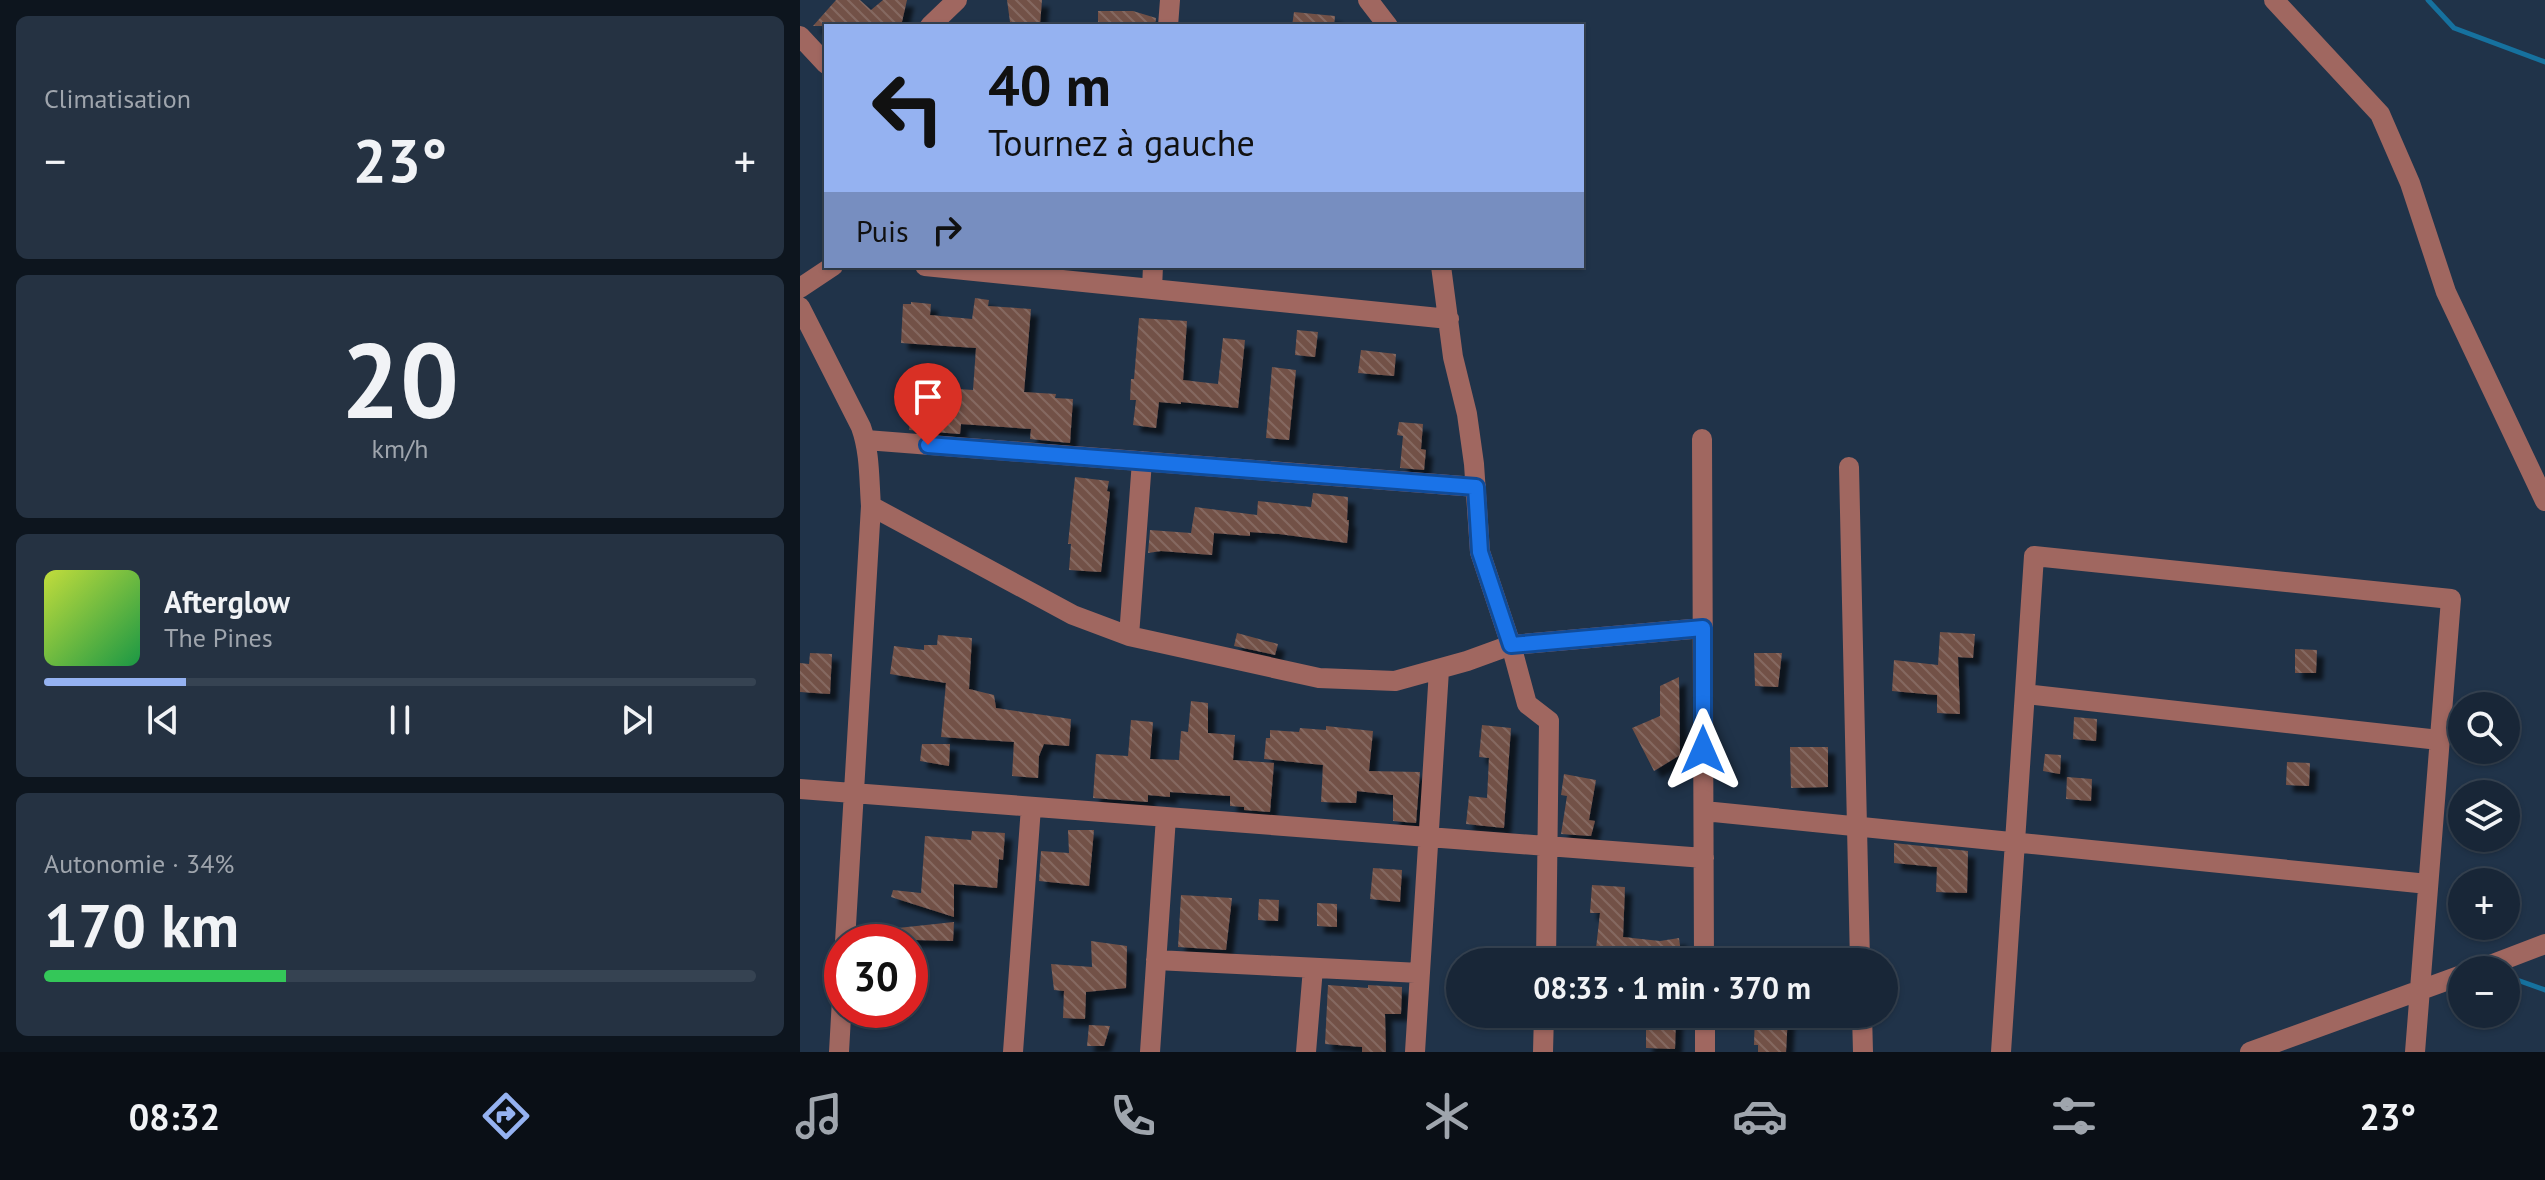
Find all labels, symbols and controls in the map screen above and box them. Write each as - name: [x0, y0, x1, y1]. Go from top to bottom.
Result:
- text: 40 m: [988, 49, 1111, 121]
- icon: left: [856, 56, 960, 160]
- text: Climatisation: [44, 82, 191, 115]
- text: Tournez à gauche: [988, 119, 1255, 166]
- text: 23°: [353, 121, 447, 199]
- text: −: [44, 132, 66, 189]
- text: +: [734, 132, 756, 189]
- icon: right: [925, 208, 969, 252]
- text: Puis: [856, 211, 909, 250]
- text: 20: [341, 312, 459, 447]
- pin: [894, 363, 962, 445]
- icon: arrive: [906, 375, 950, 419]
- text: km/h: [372, 432, 429, 465]
- text: Afterglow: [164, 582, 290, 621]
- text: The Pines: [164, 621, 273, 654]
- map controls: [2448, 692, 2520, 1028]
- button: search: [2448, 692, 2520, 764]
- icon: previous: [141, 698, 185, 742]
- icon: pause: [378, 698, 422, 742]
- icon: next: [615, 698, 659, 742]
- position arrow: [1661, 708, 1745, 792]
- button: layers: [2448, 780, 2520, 852]
- text: Autonomie · 34%: [44, 847, 234, 880]
- button: +: [2448, 868, 2520, 940]
- text: 170 km: [44, 886, 239, 964]
- speed limit sign: 30: [824, 924, 928, 1028]
- button: −: [2448, 956, 2520, 1028]
- text: 08:33 · 1 min · 370 m: [1533, 968, 1811, 1007]
- icon: directions: [478, 1088, 534, 1144]
- icon: music: [791, 1088, 847, 1144]
- icon: phone: [1105, 1088, 1161, 1144]
- icon: climate: [1419, 1088, 1475, 1144]
- icon: car: [1732, 1088, 1788, 1144]
- icon: filters: [2046, 1088, 2102, 1144]
- text: 08:32: [129, 1093, 220, 1140]
- text: 23°: [2360, 1093, 2416, 1140]

